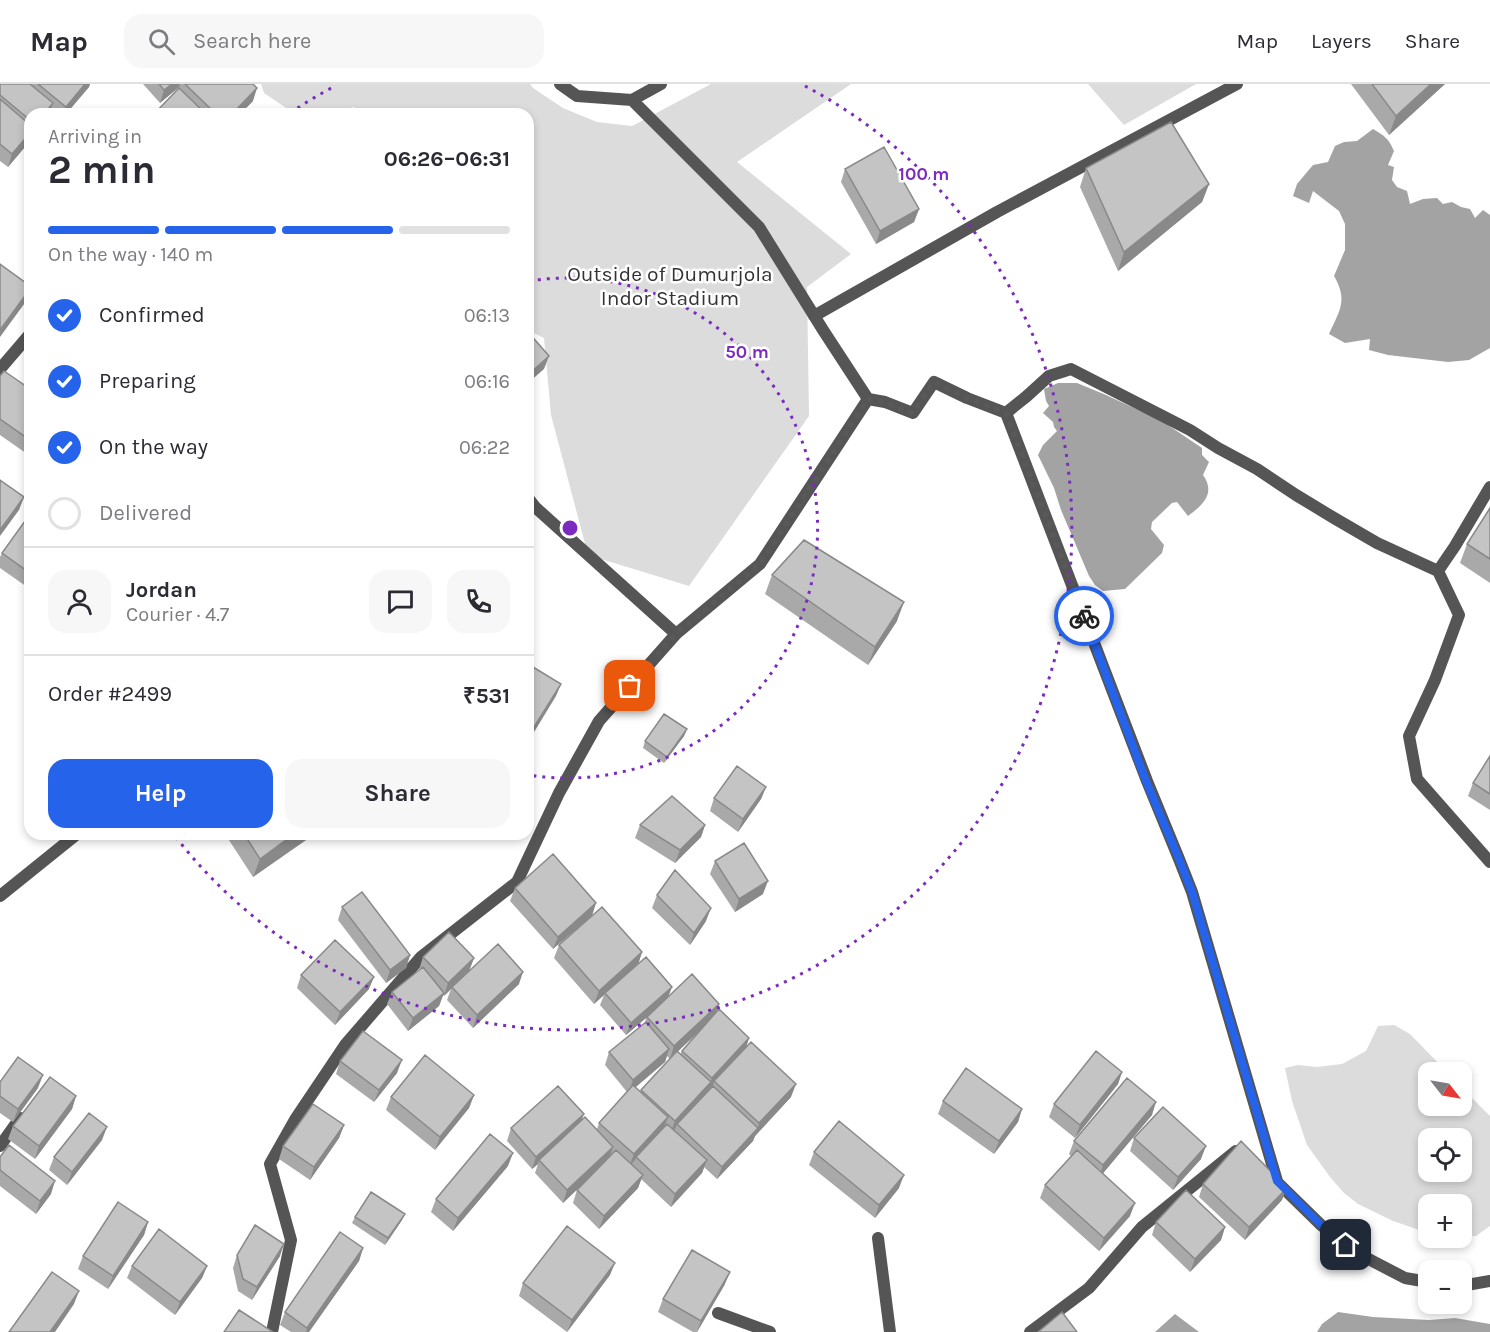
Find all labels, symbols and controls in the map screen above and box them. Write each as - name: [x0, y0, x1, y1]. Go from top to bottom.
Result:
- search box: [124, 14, 544, 68]
- text: Map: [30, 25, 88, 58]
- icon: search: [145, 25, 178, 58]
- text: Search here: [193, 28, 311, 54]
- text: Map: [1236, 29, 1278, 53]
- text: Layers: [1311, 29, 1372, 53]
- text: Share: [1405, 29, 1460, 53]
- text: Arriving in: [48, 125, 142, 148]
- text: 06:26–06:31: [384, 146, 510, 172]
- text: 2 min: [48, 147, 156, 193]
- text: 100 m: [899, 163, 949, 185]
- text: On the way · 140 m: [48, 243, 213, 266]
- park label: Outside of Dumurjola Indor Stadium: [567, 262, 773, 310]
- icon: check: [48, 299, 81, 332]
- text: Confirmed: [99, 302, 205, 328]
- text: 06:13: [464, 304, 510, 327]
- text: 50 m: [725, 341, 769, 363]
- icon: check: [48, 365, 81, 398]
- text: Preparing: [99, 368, 196, 394]
- text: 06:16: [464, 370, 510, 393]
- icon: check: [48, 431, 81, 464]
- text: On the way: [99, 434, 208, 460]
- text: 06:22: [459, 436, 510, 459]
- text: Delivered: [99, 500, 192, 526]
- centre of rings: [560, 518, 580, 538]
- button: person: [48, 570, 111, 633]
- button: chat: [369, 570, 432, 633]
- button: phone: [447, 570, 510, 633]
- text: Jordan: [126, 577, 197, 603]
- courier: [1054, 586, 1114, 646]
- icon: bike: [1068, 600, 1101, 633]
- text: Courier · 4.7: [126, 603, 229, 626]
- pin: [604, 660, 655, 711]
- icon: bag: [613, 669, 646, 702]
- text: Order #2499: [48, 681, 172, 707]
- text: ₹531: [463, 683, 510, 709]
- button: Help: [48, 759, 273, 828]
- button: Share: [285, 759, 510, 828]
- north arrow: [1418, 1062, 1472, 1116]
- map controls: [1418, 1062, 1472, 1314]
- button: locate: [1418, 1128, 1472, 1182]
- button: +: [1418, 1194, 1472, 1248]
- pin: [1320, 1219, 1371, 1270]
- icon: home: [1329, 1228, 1362, 1261]
- button: −: [1418, 1260, 1472, 1314]

